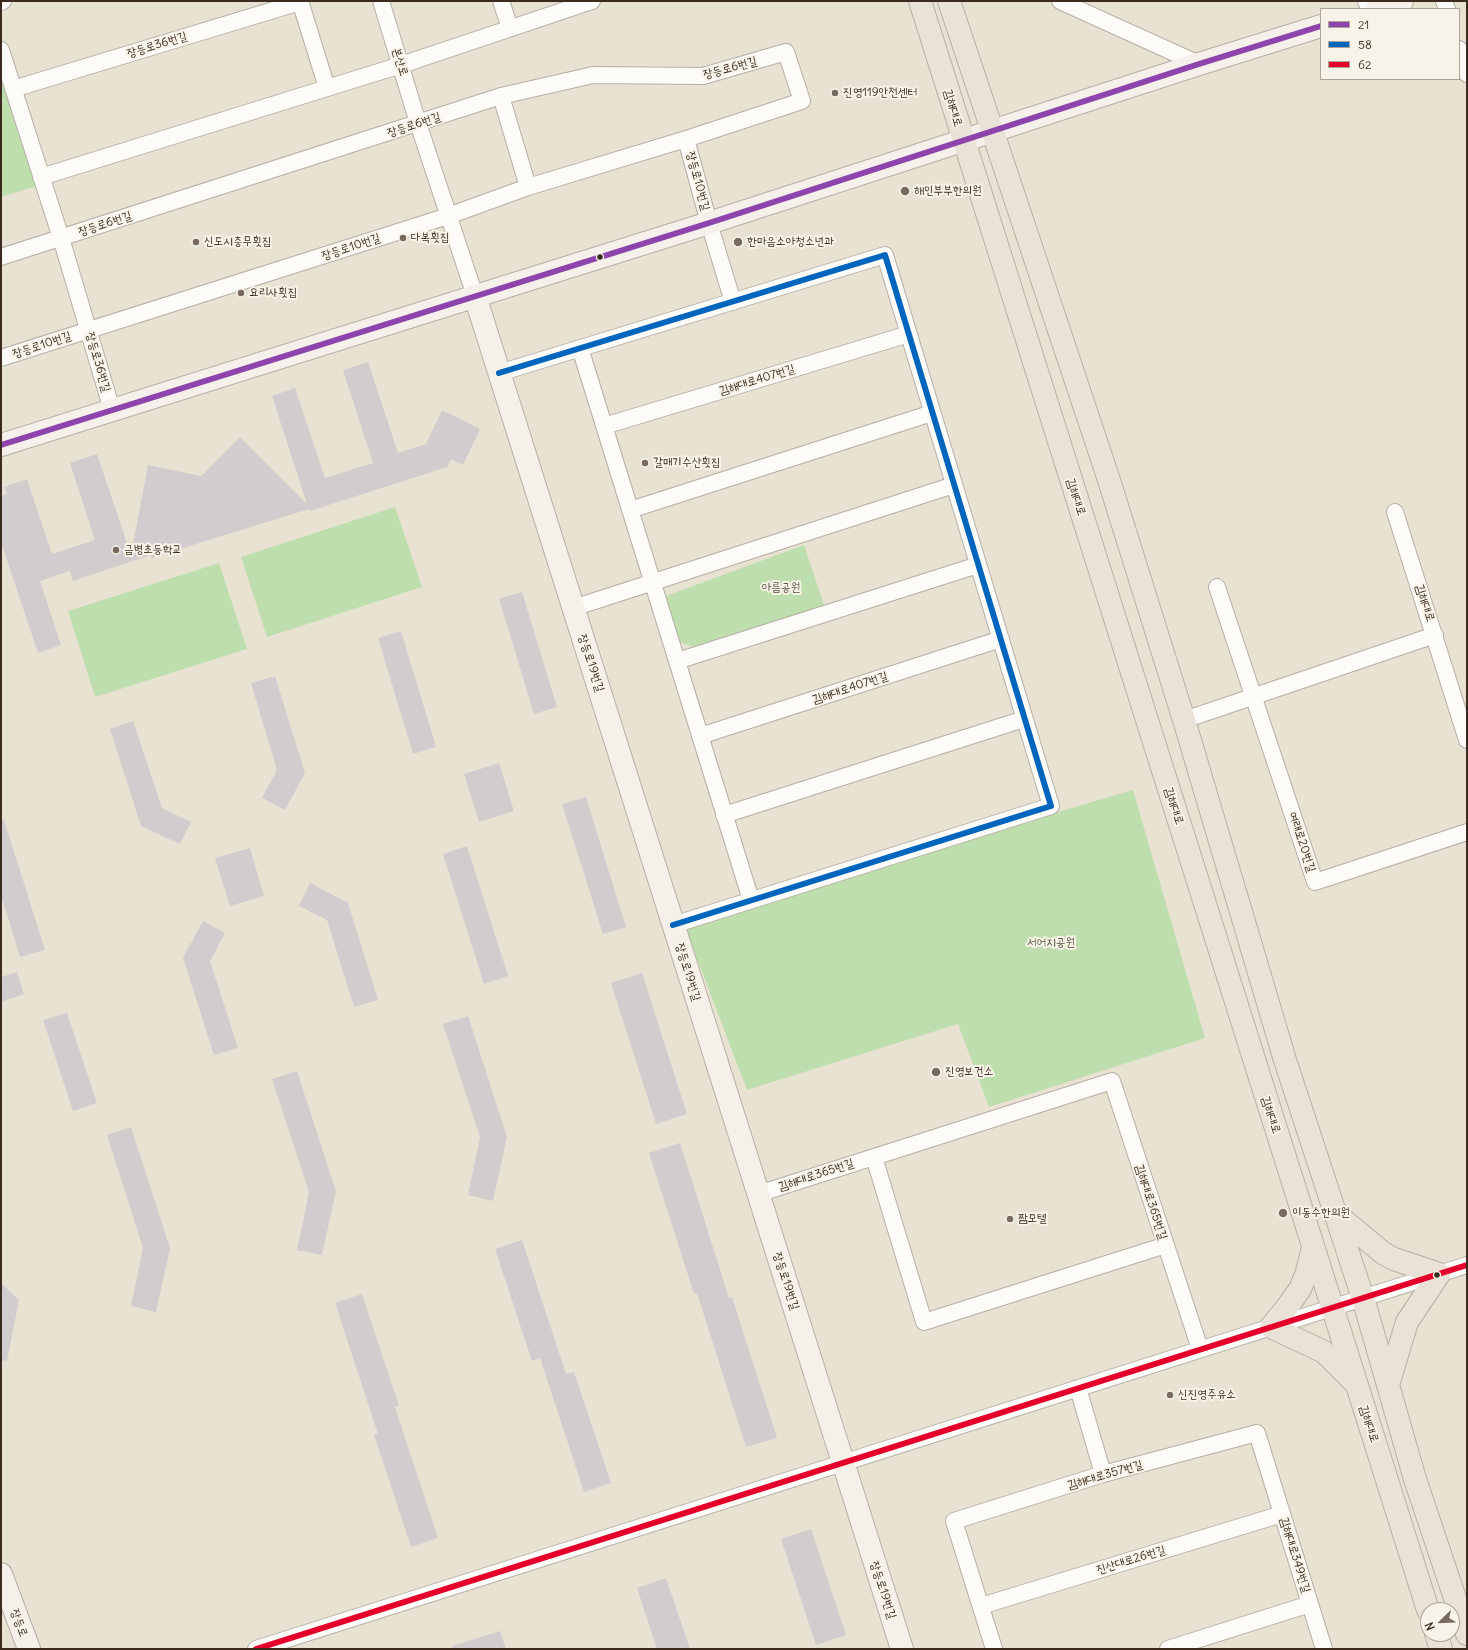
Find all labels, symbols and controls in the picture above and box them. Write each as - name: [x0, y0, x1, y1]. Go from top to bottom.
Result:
- legend: [1320, 8, 1460, 80]
- text: 21: [1358, 17, 1369, 32]
- street label: 장등로36번길: [125, 29, 189, 61]
- text: 58: [1358, 37, 1372, 52]
- street label: 본산로: [389, 46, 411, 78]
- street label: 장등로6번길: [701, 54, 759, 82]
- text: 62: [1358, 57, 1372, 72]
- place label: 진영119안전센터: [843, 86, 917, 100]
- street label: 김해대로: [940, 87, 966, 129]
- marker: 진영119안전센터: [830, 88, 840, 98]
- street label: 장등로6번길: [386, 110, 442, 140]
- street label: 장등로10번길: [683, 150, 713, 212]
- place label: 해인부부한의원: [914, 184, 982, 198]
- marker: 해인부부한의원: [899, 185, 911, 197]
- street label: 장등로6번길: [77, 209, 133, 239]
- street label: 장등로10번길: [320, 231, 382, 263]
- place label: 다복횟집: [411, 231, 450, 245]
- marker: 다복횟집: [398, 233, 408, 243]
- place label: 신도시충무횟집: [204, 235, 272, 249]
- place label: 한마음소아청소년과: [747, 235, 834, 249]
- marker: 한마음소아청소년과: [732, 236, 744, 248]
- marker: 신도시충무횟집: [191, 237, 201, 247]
- unlabelled marker: [595, 252, 605, 262]
- place label: 요리사횟집: [249, 286, 297, 300]
- marker: 요리사횟집: [236, 288, 246, 298]
- street label: 장등로10번길: [11, 329, 73, 361]
- street label: 장등로36번길: [83, 330, 113, 394]
- street label: 김해대로407번길: [717, 362, 797, 398]
- place label: 갈매기수산횟집: [653, 456, 721, 470]
- marker: 갈매기수산횟집: [640, 458, 650, 468]
- street label: 김해대로: [1063, 476, 1089, 518]
- place label: 금병초등학교: [124, 543, 182, 557]
- marker: 금병초등학교: [111, 545, 121, 555]
- park label: 아름공원: [762, 581, 800, 595]
- street label: 김해대로: [1412, 582, 1438, 624]
- street label: 장등로19번길: [575, 632, 607, 694]
- street label: 김해대로407번길: [810, 669, 890, 707]
- street label: 김해대로: [1161, 785, 1187, 827]
- street label: 여래로20번길: [1285, 810, 1319, 874]
- park label: 서어지공원: [1027, 936, 1075, 950]
- street label: 장등로19번길: [672, 941, 704, 1003]
- place label: 진영보건소: [945, 1065, 993, 1079]
- marker: 진영보건소: [930, 1066, 942, 1078]
- street label: 김해대로: [1258, 1094, 1284, 1136]
- street label: 김해대로365번길: [776, 1156, 856, 1194]
- street label: 김해대로365번길: [1132, 1162, 1170, 1242]
- place label: 이동수한의원: [1292, 1206, 1350, 1220]
- marker: 이동수한의원: [1277, 1207, 1289, 1219]
- place label: 짬모텔: [1018, 1212, 1047, 1226]
- marker: 짬모텔: [1005, 1214, 1015, 1224]
- street label: 장등로19번길: [770, 1250, 802, 1312]
- unlabelled marker: [1432, 1270, 1442, 1280]
- place label: 신진영주유소: [1178, 1388, 1236, 1402]
- marker: 신진영주유소: [1165, 1390, 1175, 1400]
- street label: 김해대로: [1356, 1403, 1382, 1445]
- street label: 김해대로357번길: [1066, 1457, 1144, 1493]
- street label: 김해대로349번길: [1277, 1515, 1313, 1595]
- street label: 진산대로26번길: [1095, 1543, 1167, 1577]
- street label: 장등로19번길: [867, 1559, 899, 1621]
- north arrow: [1420, 1602, 1460, 1642]
- street label: 장등로: [7, 1607, 31, 1639]
- text: N: [1422, 1620, 1438, 1633]

